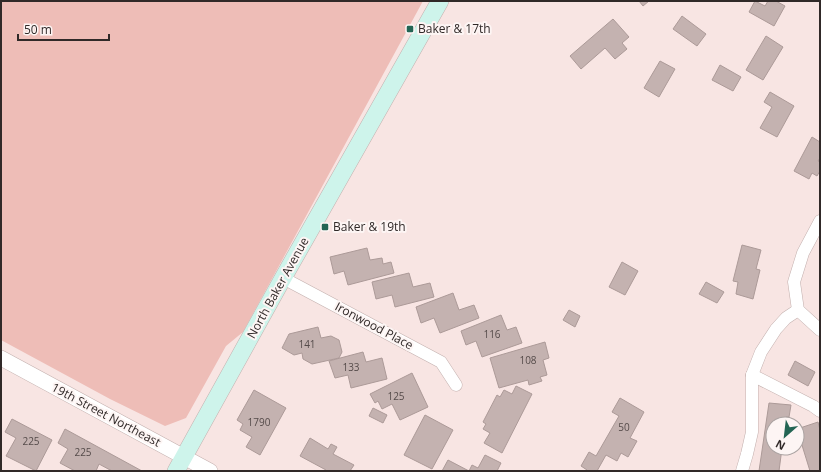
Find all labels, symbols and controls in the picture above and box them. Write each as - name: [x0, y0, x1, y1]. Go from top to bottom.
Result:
- scale bar: [18, 16, 109, 42]
- place label: Baker & 17th: [418, 20, 491, 37]
- text: 50 m: [24, 21, 52, 38]
- marker: Baker & 17th: [405, 24, 415, 34]
- place label: Baker & 19th: [333, 218, 406, 235]
- marker: Baker & 19th: [320, 222, 330, 232]
- street label: North Baker Avenue: [243, 234, 313, 341]
- street label: Ironwood Place: [332, 298, 417, 353]
- house number: 116: [483, 327, 501, 341]
- house number: 141: [298, 337, 316, 351]
- house number: 108: [519, 353, 537, 367]
- house number: 133: [342, 360, 360, 374]
- street label: 19th Street Northeast: [49, 379, 164, 451]
- house number: 125: [387, 389, 405, 403]
- house number: 1790: [248, 415, 271, 429]
- north arrow: [765, 416, 805, 456]
- house number: 50: [618, 420, 630, 434]
- house number: 225: [22, 434, 40, 448]
- text: N: [773, 437, 788, 454]
- house number: 225: [74, 445, 92, 459]

